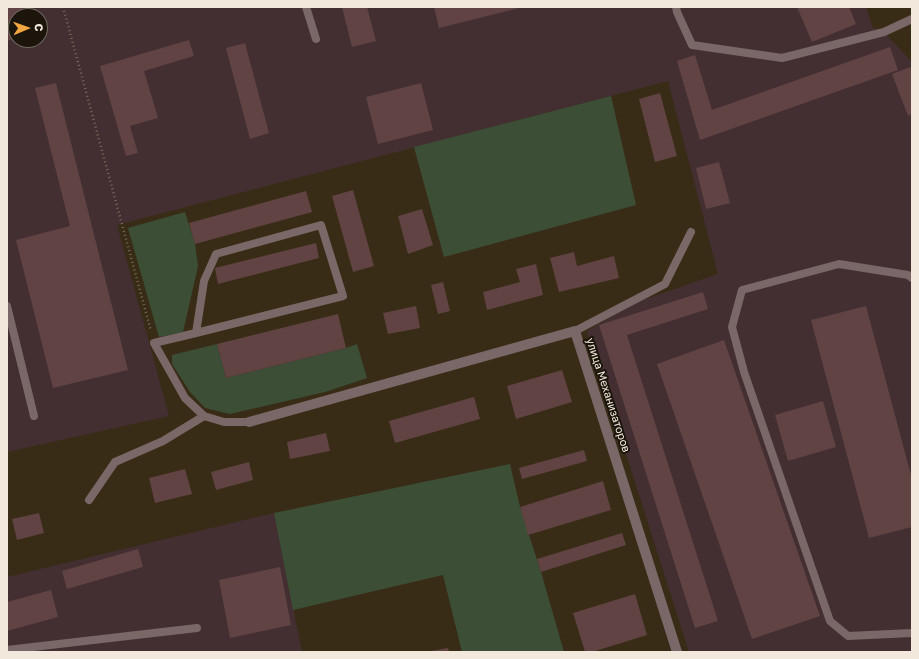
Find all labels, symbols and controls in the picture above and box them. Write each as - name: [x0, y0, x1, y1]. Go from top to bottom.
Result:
- north arrow: [8, 8, 48, 48]
- text: С: [33, 23, 46, 32]
- street label: улица Механизаторов: [583, 336, 633, 454]

